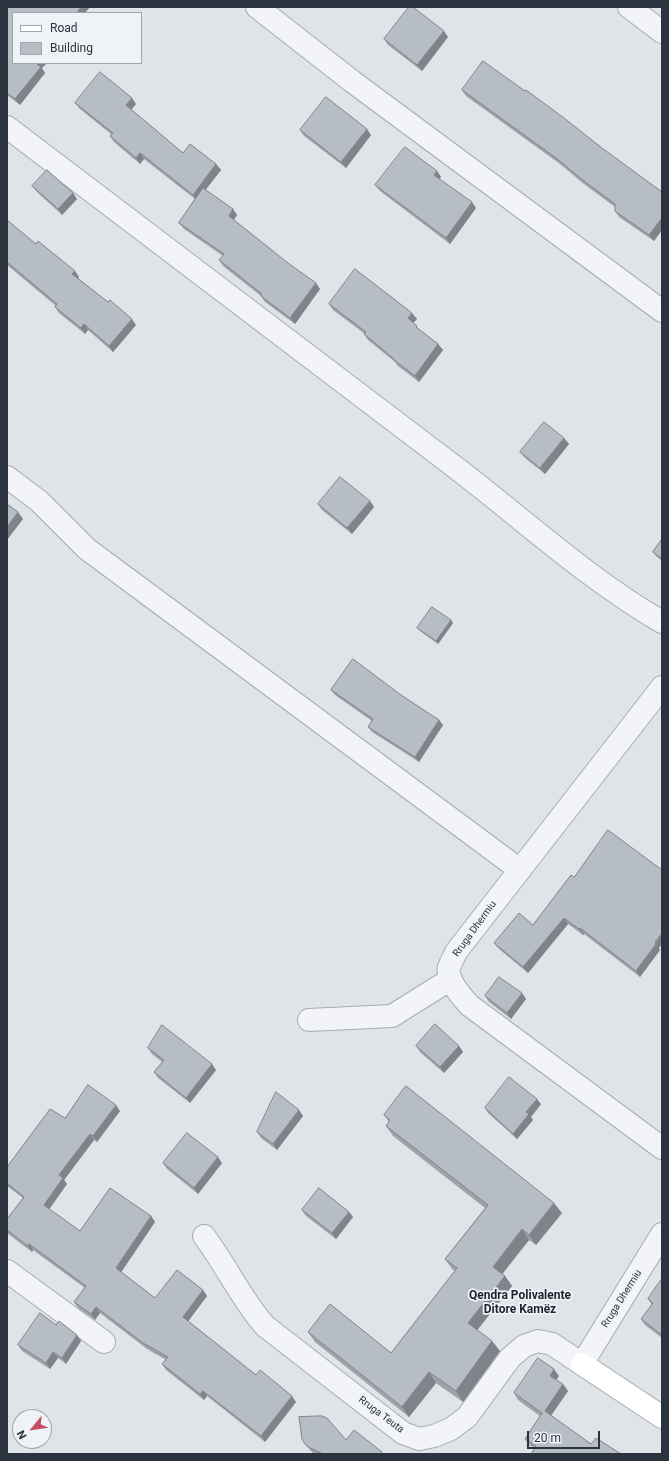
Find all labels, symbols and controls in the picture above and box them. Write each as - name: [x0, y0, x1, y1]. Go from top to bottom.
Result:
- legend: [12, 12, 142, 64]
- text: Road: [50, 21, 78, 35]
- text: Building: [50, 41, 93, 55]
- street label: Rruga Dhermiu: [451, 899, 499, 959]
- street label: Rruga Dhermiu: [599, 1268, 645, 1330]
- district label: Qendra Polivalente Ditore Kamëz: [469, 1289, 571, 1317]
- street label: Rruga Teuta: [356, 1394, 406, 1436]
- north arrow: [12, 1409, 52, 1449]
- scale bar: [529, 1423, 602, 1449]
- text: N: [14, 1428, 30, 1441]
- text: 20 m: [534, 1431, 561, 1445]

